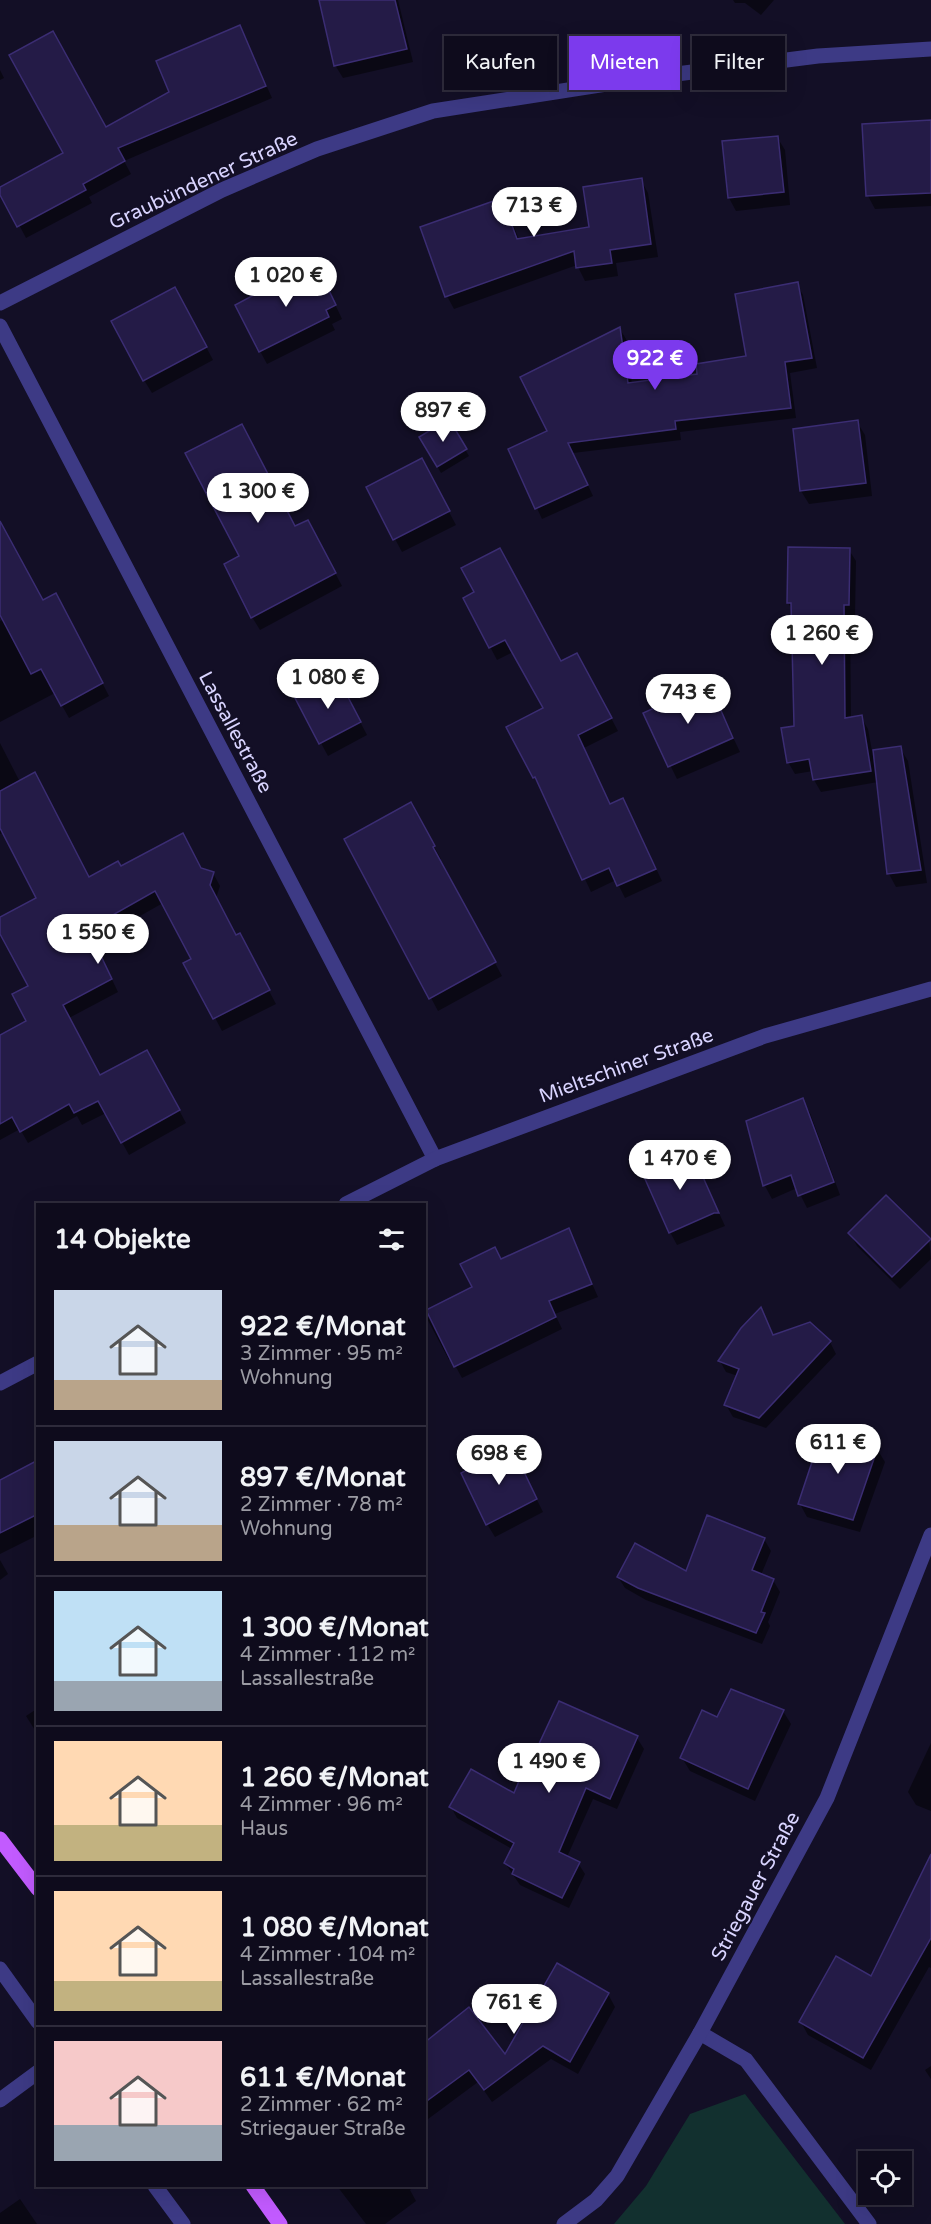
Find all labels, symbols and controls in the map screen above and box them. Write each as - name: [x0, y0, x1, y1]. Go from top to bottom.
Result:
- chip: Kaufen: [444, 36, 557, 90]
- chip: Mieten: [569, 36, 680, 90]
- chip: Filter: [692, 36, 785, 90]
- street label: Graubündener Straße: [105, 127, 302, 235]
- pin: 713 €: [492, 187, 576, 238]
- text: 713 €: [506, 194, 562, 218]
- pin: 1 020 €: [231, 257, 341, 308]
- text: 1 020 €: [249, 264, 323, 288]
- pin: 922 €: [613, 340, 697, 391]
- text: 922 €: [627, 347, 683, 371]
- pin: 897 €: [401, 392, 485, 443]
- text: 897 €: [415, 399, 471, 423]
- pin: 1 300 €: [203, 473, 313, 524]
- text: 1 300 €: [221, 480, 295, 504]
- pin: 1 260 €: [767, 615, 877, 666]
- text: 1 260 €: [785, 622, 859, 646]
- pin: 1 080 €: [273, 659, 383, 710]
- text: 1 080 €: [291, 666, 365, 690]
- street label: Lassallestraße: [193, 668, 277, 797]
- pin: 743 €: [646, 674, 730, 725]
- text: 743 €: [660, 681, 716, 705]
- pin: 1 550 €: [43, 914, 153, 965]
- text: 1 550 €: [61, 921, 135, 945]
- street label: Mieltschiner Straße: [536, 1023, 717, 1109]
- pin: 1 470 €: [625, 1140, 735, 1191]
- text: 1 470 €: [643, 1147, 717, 1171]
- icon: filters: [375, 1223, 408, 1256]
- text: 14 Objekte: [54, 1224, 191, 1255]
- text: 922 €/Monat: [240, 1311, 406, 1342]
- icon: home: [102, 1314, 174, 1386]
- text: 3 Zimmer · 95 m²: [240, 1342, 403, 1366]
- text: Wohnung: [240, 1366, 333, 1390]
- pin: 611 €: [796, 1424, 880, 1475]
- text: 611 €: [810, 1431, 866, 1455]
- pin: 698 €: [457, 1435, 541, 1486]
- text: 698 €: [471, 1442, 527, 1466]
- text: 897 €/Monat: [240, 1462, 406, 1493]
- icon: home: [102, 1465, 174, 1537]
- text: 2 Zimmer · 78 m²: [240, 1493, 403, 1517]
- text: Wohnung: [240, 1517, 333, 1541]
- text: 1 300 €/Monat: [240, 1612, 429, 1643]
- icon: home: [102, 1615, 174, 1687]
- text: 4 Zimmer · 112 m²: [240, 1643, 415, 1667]
- text: Lassallestraße: [240, 1667, 374, 1691]
- pin: 1 490 €: [494, 1743, 604, 1794]
- text: 1 490 €: [512, 1750, 586, 1774]
- text: 1 260 €/Monat: [240, 1762, 429, 1793]
- icon: home: [102, 1765, 174, 1837]
- text: 4 Zimmer · 96 m²: [240, 1793, 403, 1817]
- street label: Striegauer Straße: [706, 1808, 805, 1965]
- text: Haus: [240, 1817, 288, 1841]
- text: 1 080 €/Monat: [240, 1912, 429, 1943]
- icon: home: [102, 1915, 174, 1987]
- text: 4 Zimmer · 104 m²: [240, 1943, 415, 1967]
- text: Lassallestraße: [240, 1967, 374, 1991]
- pin: 761 €: [472, 1984, 556, 2035]
- text: 761 €: [486, 1991, 542, 2015]
- text: 611 €/Monat: [240, 2062, 406, 2093]
- icon: home: [102, 2065, 174, 2137]
- text: 2 Zimmer · 62 m²: [240, 2093, 403, 2117]
- text: Striegauer Straße: [240, 2117, 406, 2141]
- map controls: [858, 2151, 912, 2205]
- button: locate: [858, 2151, 912, 2205]

